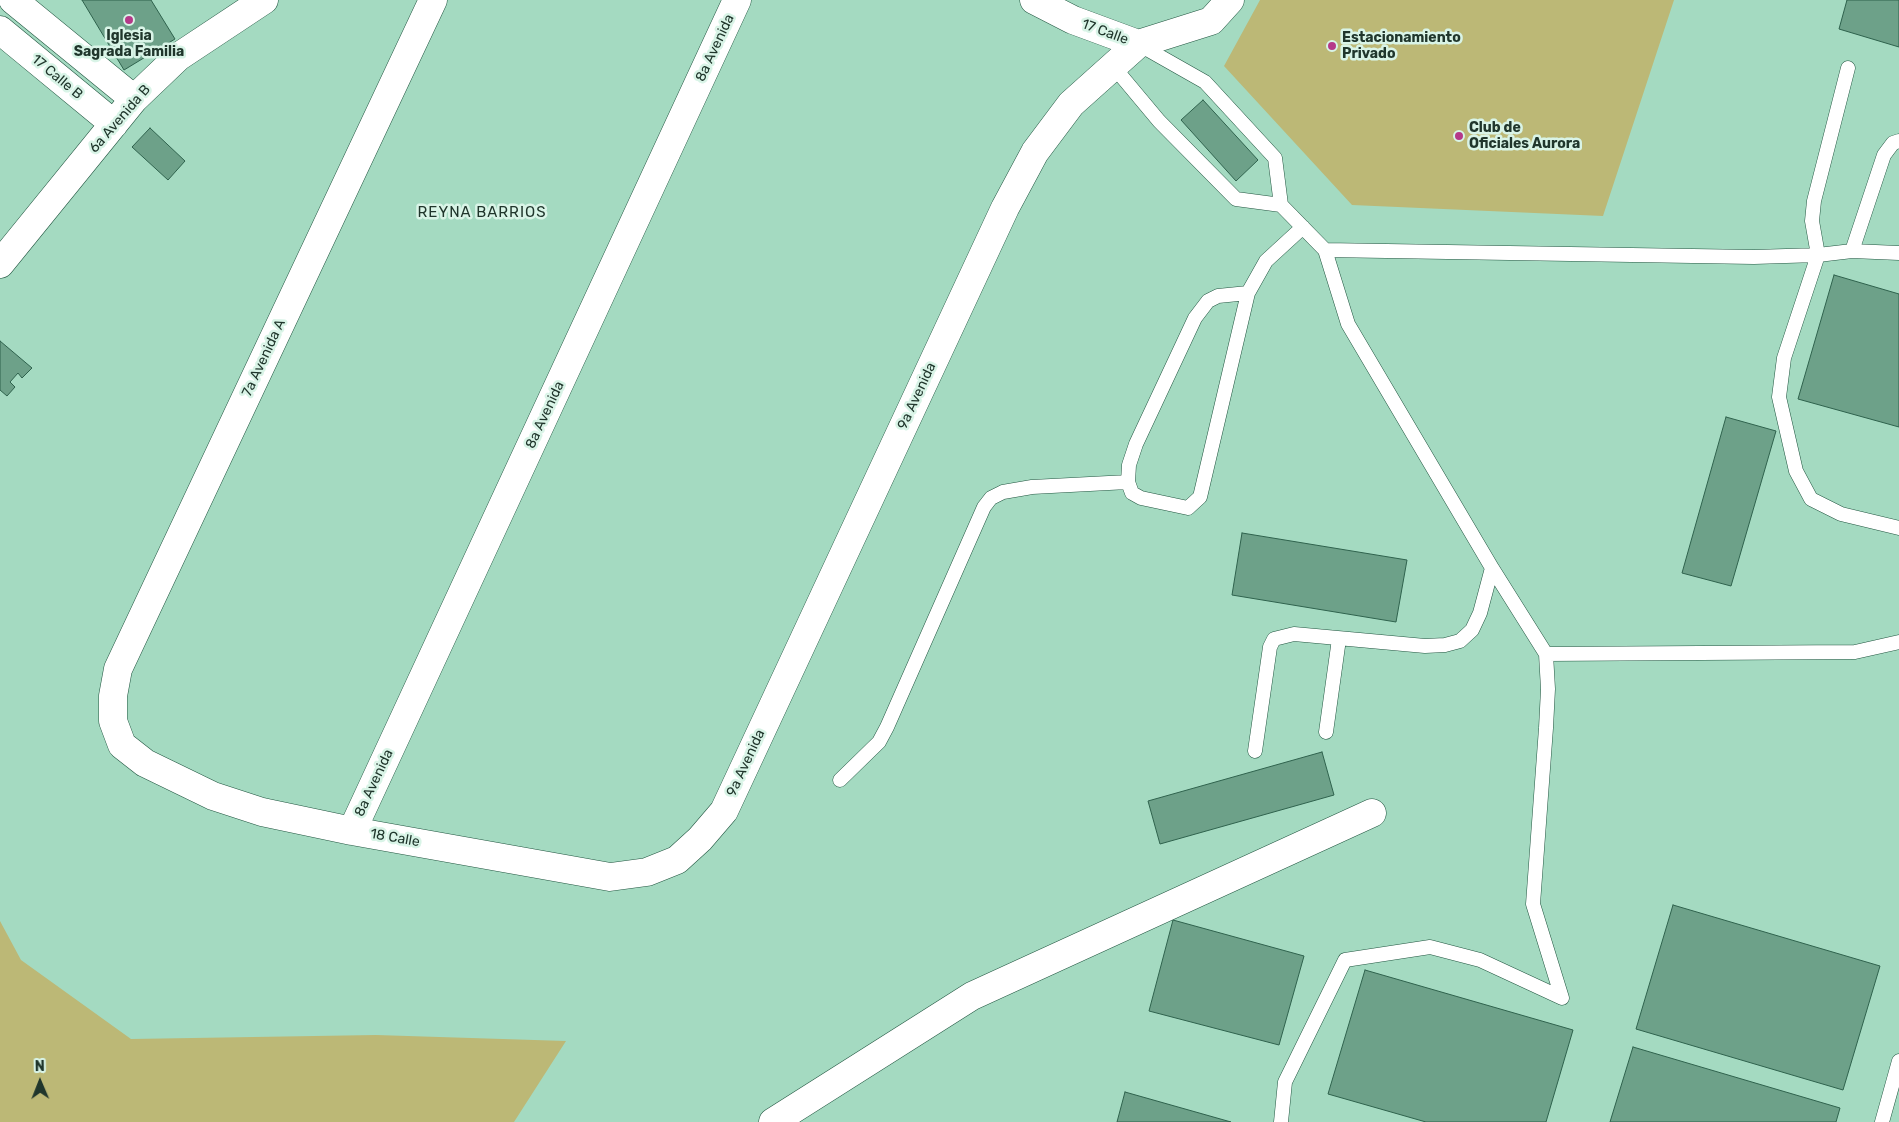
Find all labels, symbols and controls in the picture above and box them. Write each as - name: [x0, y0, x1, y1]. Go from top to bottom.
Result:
- street label: 8a Avenida: [692, 12, 738, 84]
- marker: Iglesia Sagrada Familia: [123, 14, 135, 26]
- street label: 17 Calle: [1079, 16, 1131, 48]
- place label: Iglesia Sagrada Familia: [74, 28, 184, 60]
- place label: Estacionamiento Privado: [1342, 30, 1461, 62]
- marker: Estacionamiento Privado: [1326, 40, 1338, 52]
- street label: 17 Calle B: [28, 51, 86, 103]
- street label: 6a Avenida B: [86, 82, 154, 156]
- place label: Club de Oficiales Aurora: [1469, 120, 1580, 152]
- marker: Club de Oficiales Aurora: [1453, 130, 1465, 142]
- district label: REYNA BARRIOS: [416, 204, 548, 222]
- street label: 7a Avenida A: [239, 317, 289, 399]
- street label: 9a Avenida: [894, 360, 940, 432]
- street label: 8a Avenida: [522, 379, 568, 451]
- street label: 9a Avenida: [723, 727, 769, 799]
- street label: 8a Avenida: [351, 747, 397, 819]
- street label: 18 Calle: [369, 825, 421, 851]
- north arrow: [15, 1057, 65, 1107]
- text: N: [35, 1058, 45, 1075]

